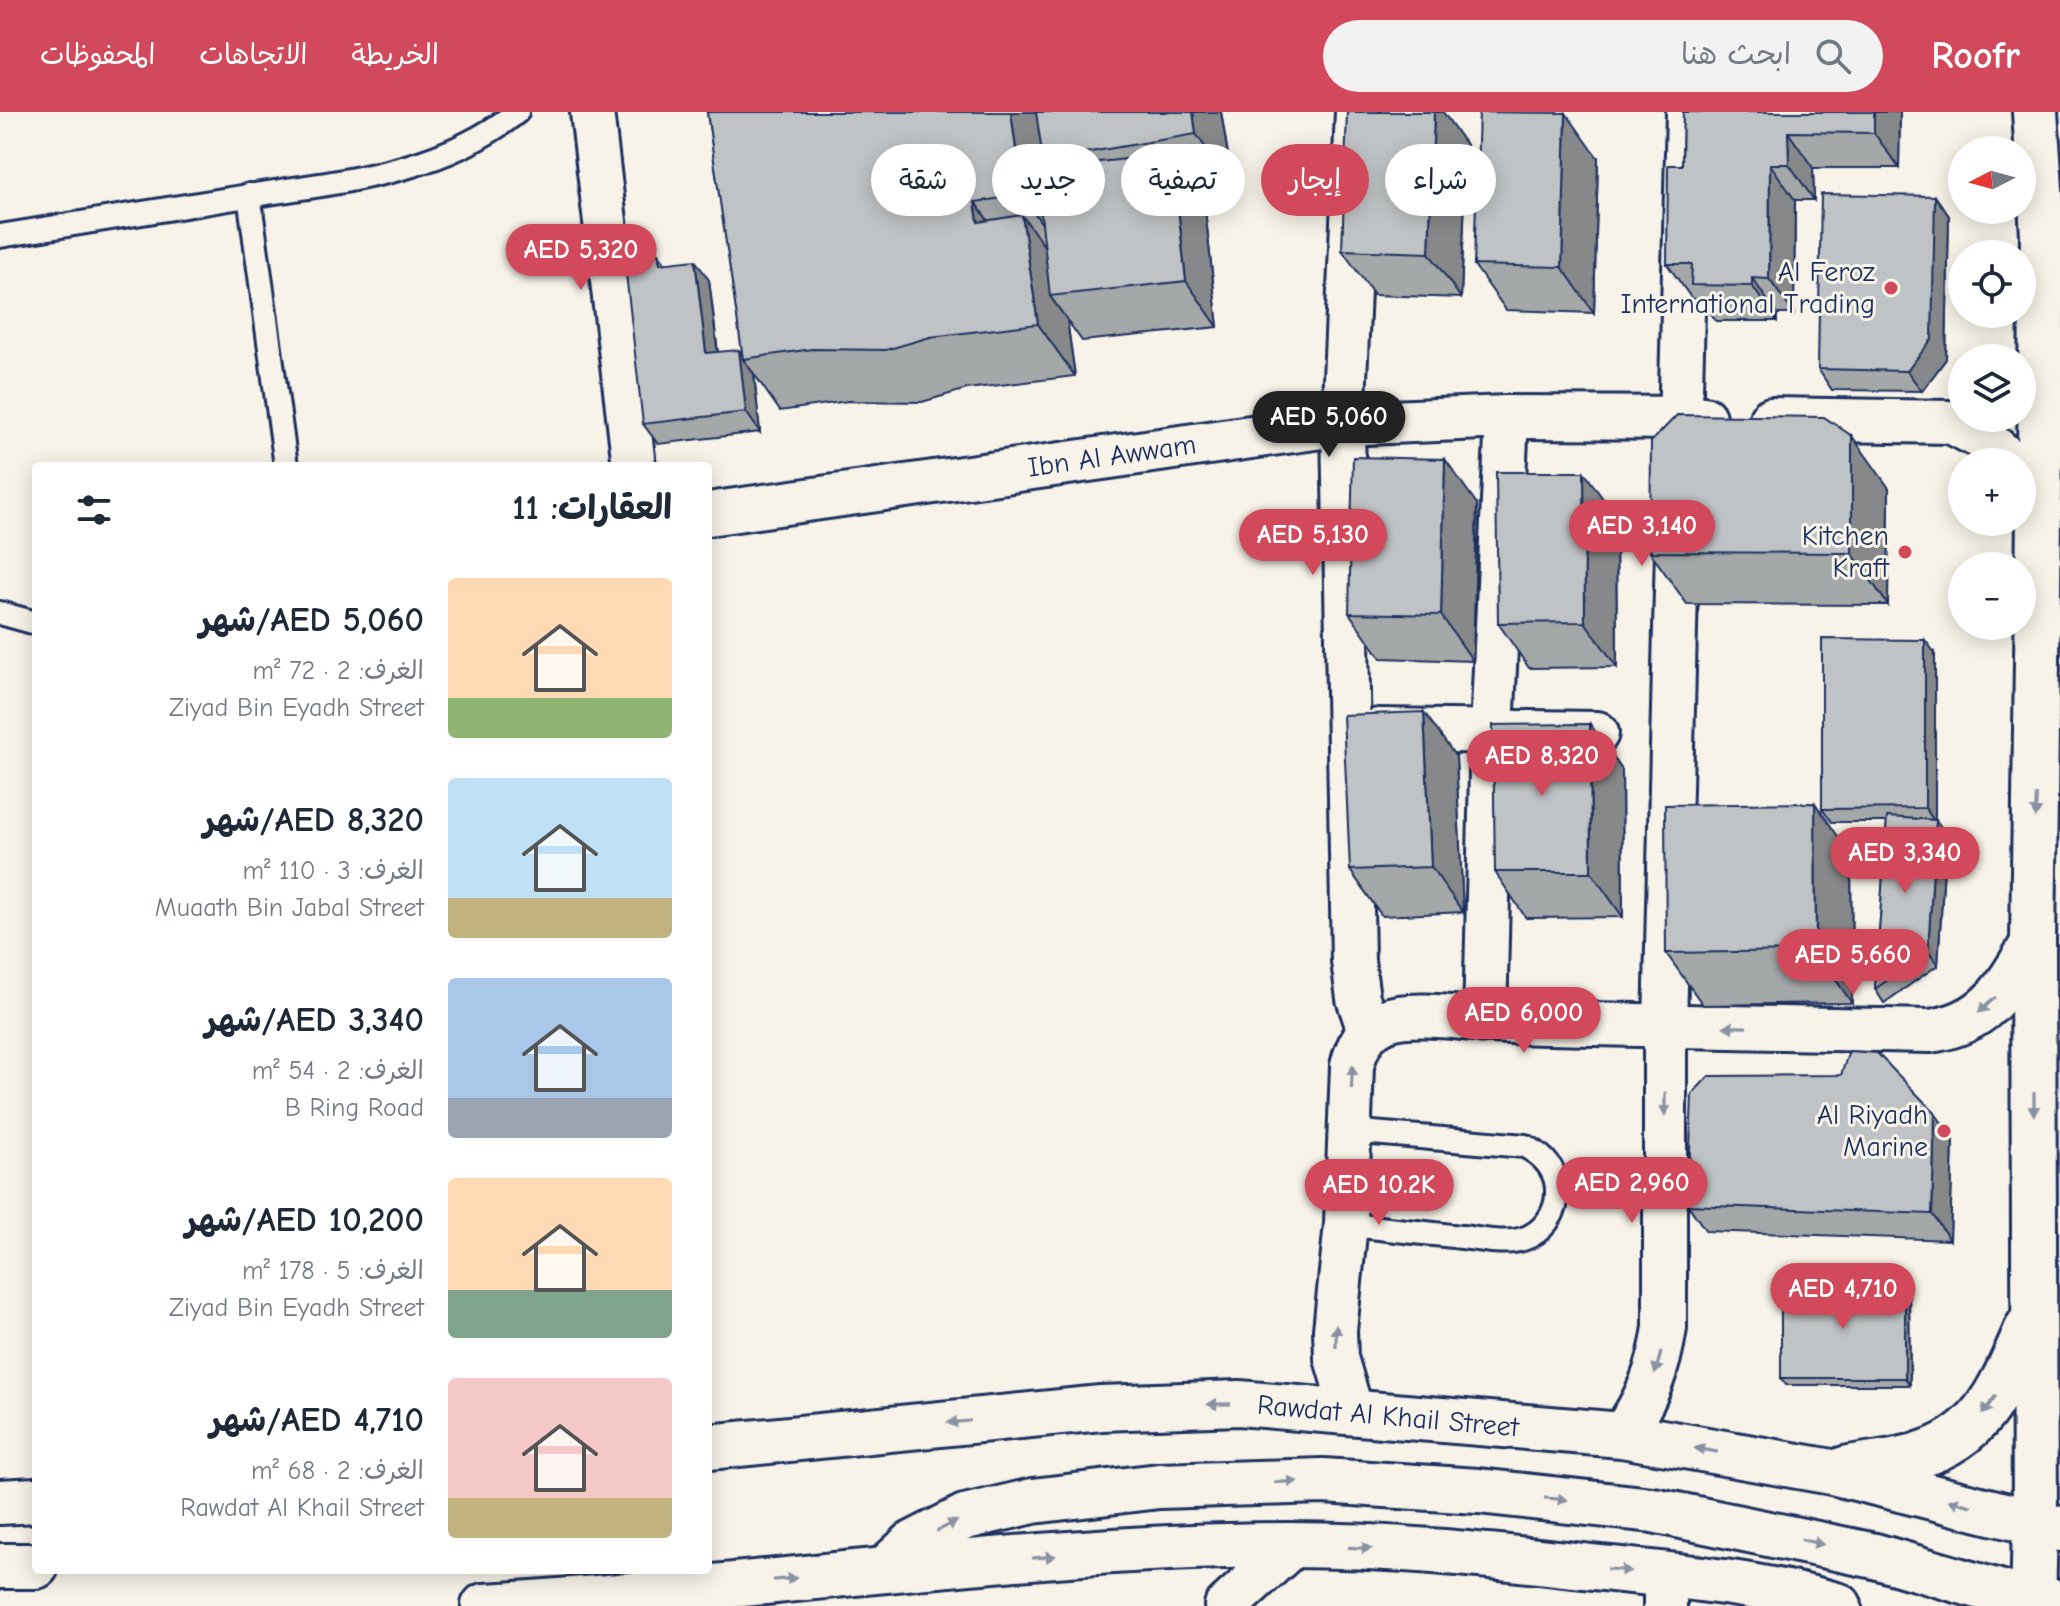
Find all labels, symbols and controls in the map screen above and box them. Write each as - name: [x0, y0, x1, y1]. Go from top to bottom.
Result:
- search box: [1323, 20, 1883, 92]
- icon: search: [1811, 34, 1855, 78]
- text: Roofr: [1931, 34, 2020, 78]
- text: ابحث هنا: [1681, 37, 1791, 72]
- text: المحفوظات: [40, 39, 155, 71]
- text: الاتجاهات: [199, 39, 307, 71]
- text: الخريطة: [351, 39, 439, 71]
- north arrow: [1948, 136, 2036, 224]
- map controls: [1948, 136, 2036, 640]
- chip: شقة: [871, 144, 976, 216]
- chip: جديد: [992, 144, 1105, 216]
- chip: تصفية: [1121, 144, 1245, 216]
- chip: إيجار: [1261, 144, 1369, 216]
- chip: شراء: [1385, 144, 1496, 216]
- pin: AED 5,320: [489, 224, 673, 292]
- text: AED 5,320: [524, 235, 638, 265]
- button: locate: [1948, 240, 2036, 328]
- place label: Al Feroz International Trading: [1621, 256, 1875, 320]
- marker: Al Feroz International Trading: [1882, 279, 1900, 297]
- button: layers: [1948, 344, 2036, 432]
- pin: AED 5,060: [1237, 391, 1421, 459]
- text: AED 5,060: [1270, 402, 1388, 432]
- street label: Ibn Al Awwam: [1026, 428, 1198, 484]
- button: +: [1948, 448, 2036, 536]
- icon: filters: [72, 488, 116, 532]
- text: العقارات: 11: [512, 488, 672, 528]
- pin: AED 3,140: [1550, 500, 1734, 568]
- pin: AED 5,130: [1221, 509, 1405, 577]
- text: AED 3,140: [1587, 511, 1697, 541]
- text: AED 5,130: [1257, 520, 1369, 550]
- place label: Kitchen Kraft: [1802, 520, 1890, 584]
- marker: Kitchen Kraft: [1896, 543, 1914, 561]
- button: −: [1948, 552, 2036, 640]
- text: AED 5,060/شهر: [199, 600, 424, 640]
- icon: home: [512, 610, 608, 706]
- text: الغرف: 2 · 72 m²: [253, 656, 424, 686]
- text: Ziyad Bin Eyadh Street: [169, 693, 424, 723]
- pin: AED 8,320: [1450, 730, 1634, 798]
- text: AED 8,320: [1485, 741, 1599, 771]
- one-way arrow: [2029, 794, 2042, 819]
- text: AED 8,320/شهر: [203, 800, 424, 840]
- icon: home: [512, 810, 608, 906]
- pin: AED 3,340: [1813, 827, 1997, 895]
- text: AED 3,340: [1849, 838, 1961, 868]
- text: الغرف: 3 · 110 m²: [242, 856, 424, 886]
- text: Muaath Bin Jabal Street: [155, 893, 424, 923]
- pin: AED 5,660: [1761, 929, 1945, 997]
- text: AED 5,660: [1795, 940, 1911, 970]
- pin: AED 6,000: [1432, 987, 1616, 1055]
- one-way arrow: [1978, 995, 1997, 1013]
- text: AED 6,000: [1465, 998, 1583, 1028]
- text: AED 3,340/شهر: [205, 1000, 424, 1040]
- icon: home: [512, 1010, 608, 1106]
- one-way arrow: [1722, 1021, 1747, 1033]
- text: الغرف: 2 · 54 m²: [252, 1056, 424, 1086]
- one-way arrow: [1345, 1064, 1358, 1089]
- one-way arrow: [1659, 1092, 1671, 1117]
- one-way arrow: [2028, 1092, 2040, 1117]
- text: B Ring Road: [285, 1093, 424, 1123]
- place label: Al Riyadh Marine: [1817, 1099, 1928, 1163]
- marker: Al Riyadh Marine: [1935, 1122, 1953, 1140]
- pin: AED 2,960: [1540, 1157, 1724, 1225]
- pin: AED 10.2K: [1287, 1159, 1471, 1227]
- text: AED 2,960: [1574, 1168, 1690, 1198]
- text: AED 10.2K: [1323, 1170, 1435, 1200]
- text: AED 10,200/شهر: [185, 1200, 424, 1240]
- icon: home: [512, 1210, 608, 1306]
- text: الغرف: 5 · 178 m²: [242, 1256, 424, 1286]
- pin: AED 4,710: [1751, 1263, 1935, 1331]
- text: AED 4,710: [1788, 1274, 1898, 1304]
- text: Ziyad Bin Eyadh Street: [169, 1293, 424, 1323]
- one-way arrow: [1330, 1323, 1342, 1348]
- one-way arrow: [1651, 1351, 1664, 1375]
- street label: Rawdat Al Khail Street: [1256, 1389, 1521, 1443]
- one-way arrow: [1982, 1395, 1997, 1416]
- one-way arrow: [1206, 1397, 1231, 1410]
- text: AED 4,710/شهر: [210, 1400, 424, 1440]
- icon: home: [512, 1410, 608, 1506]
- one-way arrow: [947, 1415, 972, 1428]
- one-way arrow: [1693, 1443, 1718, 1455]
- text: الغرف: 2 · 68 m²: [251, 1456, 424, 1486]
- one-way arrow: [1274, 1476, 1299, 1489]
- text: Rawdat Al Khail Street: [180, 1493, 424, 1523]
- one-way arrow: [1544, 1493, 1569, 1506]
- one-way arrow: [1947, 1497, 1972, 1509]
- one-way arrow: [936, 1519, 959, 1533]
- one-way arrow: [1800, 1536, 1825, 1548]
- one-way arrow: [1348, 1541, 1373, 1554]
- one-way arrow: [1032, 1550, 1057, 1563]
- one-way arrow: [1607, 1563, 1632, 1576]
- one-way arrow: [773, 1573, 798, 1586]

